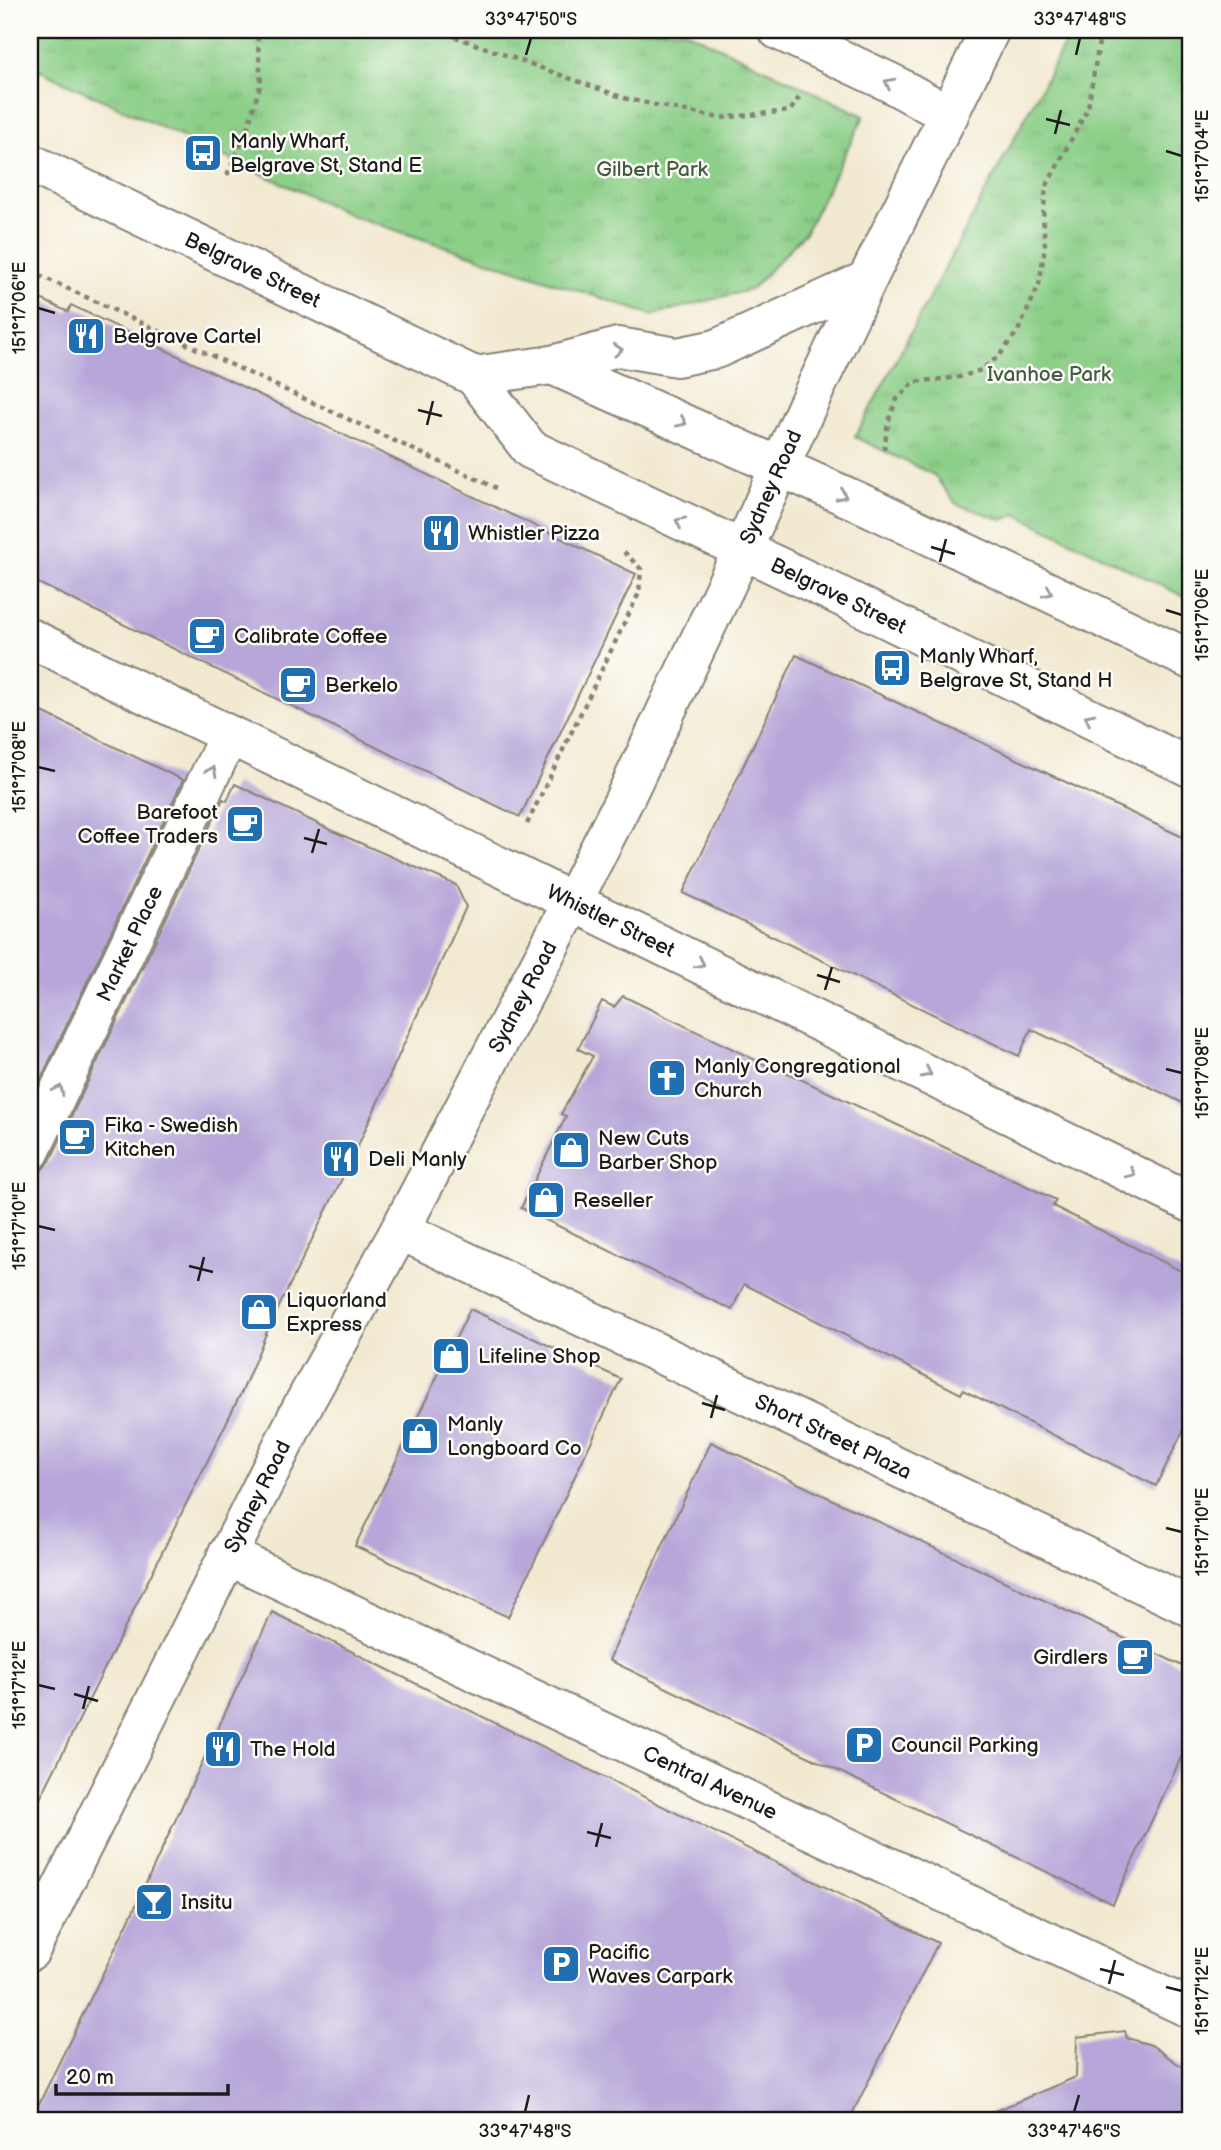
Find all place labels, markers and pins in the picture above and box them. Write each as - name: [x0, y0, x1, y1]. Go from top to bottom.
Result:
- place label: Manly Wharf, Belgrave St, Stand E: [230, 129, 422, 178]
- bus stop icon: Manly Wharf, Belgrave St, Stand E: [182, 132, 224, 174]
- restaurant icon: Belgrave Cartel: [65, 315, 107, 357]
- place label: Belgrave Cartel: [113, 324, 261, 349]
- restaurant icon: Whistler Pizza: [420, 512, 462, 554]
- place label: Whistler Pizza: [468, 521, 600, 546]
- cafe icon: Calibrate Coffee: [186, 615, 228, 657]
- place label: Calibrate Coffee: [234, 624, 388, 649]
- place label: Manly Wharf, Belgrave St, Stand H: [919, 644, 1113, 693]
- bus stop icon: Manly Wharf, Belgrave St, Stand H: [871, 647, 913, 689]
- cafe icon: Berkelo: [277, 664, 319, 706]
- place label: Berkelo: [325, 673, 398, 698]
- place label: Barefoot Coffee Traders: [78, 800, 219, 849]
- cafe icon: Barefoot Coffee Traders: [224, 803, 266, 845]
- place label: Manly Congregational Church: [694, 1054, 901, 1103]
- church icon: Manly Congregational Church: [646, 1057, 688, 1099]
- place label: Fika - Swedish Kitchen: [104, 1113, 238, 1162]
- cafe icon: Fika - Swedish Kitchen: [56, 1116, 98, 1158]
- place label: New Cuts Barber Shop: [598, 1126, 717, 1175]
- shop icon: New Cuts Barber Shop: [550, 1129, 592, 1171]
- restaurant icon: Deli Manly: [320, 1138, 362, 1180]
- place label: Deli Manly: [368, 1147, 467, 1172]
- shop icon: Reseller: [525, 1179, 567, 1221]
- place label: Reseller: [573, 1188, 653, 1213]
- place label: Liquorland Express: [286, 1288, 387, 1337]
- shop icon: Liquorland Express: [238, 1291, 280, 1333]
- shop icon: Lifeline Shop: [430, 1335, 472, 1377]
- place label: Lifeline Shop: [478, 1344, 601, 1369]
- place label: Manly Longboard Co: [447, 1412, 582, 1461]
- shop icon: Manly Longboard Co: [399, 1415, 441, 1457]
- cafe icon: Girdlers: [1114, 1636, 1156, 1678]
- place label: Girdlers: [1033, 1645, 1108, 1670]
- parking icon: Council Parking: [843, 1724, 885, 1766]
- restaurant icon: The Hold: [202, 1728, 244, 1770]
- place label: Council Parking: [891, 1733, 1039, 1758]
- place label: The Hold: [250, 1737, 336, 1762]
- bar icon: Insitu: [133, 1881, 175, 1923]
- place label: Insitu: [181, 1890, 233, 1915]
- place label: Pacific Waves Carpark: [588, 1940, 733, 1989]
- parking icon: Pacific Waves Carpark: [540, 1943, 582, 1985]

